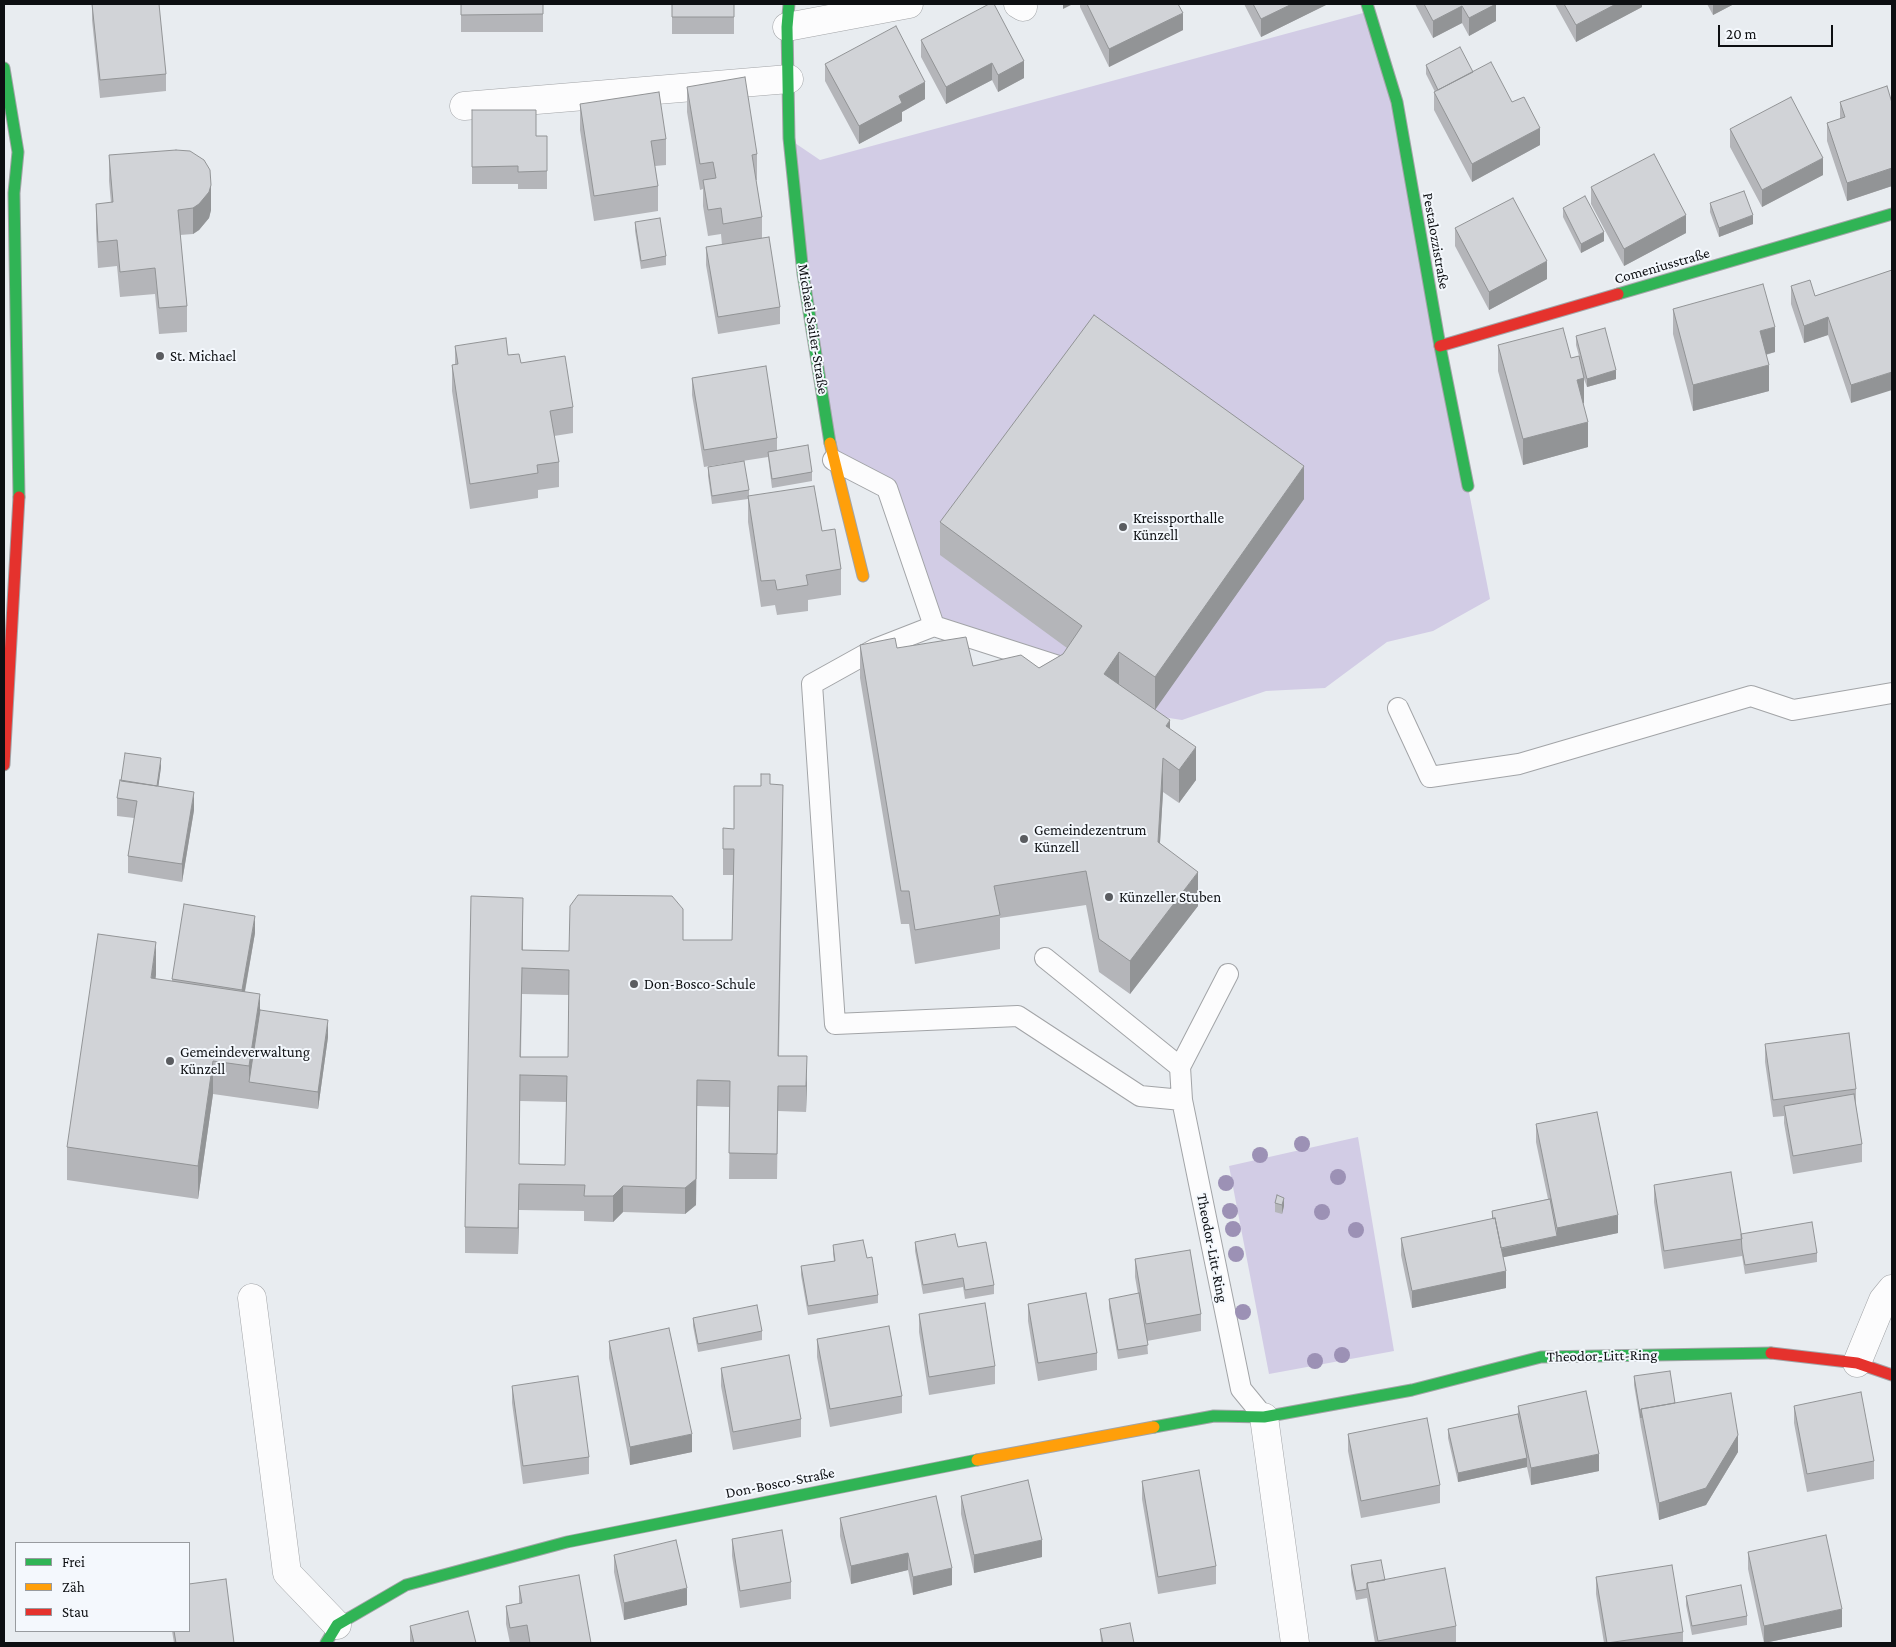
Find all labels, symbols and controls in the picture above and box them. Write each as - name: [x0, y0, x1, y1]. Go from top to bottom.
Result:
- scale bar: [1721, 15, 1836, 47]
- text: 20 m: [1726, 26, 1757, 42]
- street label: Pestalozzistraße: [1419, 191, 1453, 291]
- street label: Comeniusstraße: [1612, 244, 1712, 288]
- street label: Michael-Sailer-Straße: [794, 263, 832, 395]
- place label: St. Michael: [170, 347, 236, 365]
- marker: St. Michael: [154, 350, 166, 362]
- place label: Kreissporthalle Künzell: [1133, 509, 1224, 544]
- marker: Kreissporthalle Künzell: [1117, 521, 1129, 533]
- place label: Gemeindezentrum Künzell: [1034, 821, 1147, 856]
- marker: Gemeindezentrum Künzell: [1018, 833, 1030, 845]
- place label: Künzeller Stuben: [1119, 888, 1221, 906]
- marker: Künzeller Stuben: [1103, 891, 1115, 903]
- place label: Don-Bosco-Schule: [644, 975, 755, 993]
- marker: Don-Bosco-Schule: [628, 978, 640, 990]
- place label: Gemeindeverwaltung Künzell: [180, 1043, 310, 1078]
- marker: Gemeindeverwaltung Künzell: [164, 1055, 176, 1067]
- street label: Theodor-Litt-Ring: [1193, 1192, 1231, 1304]
- street label: Theodor-Litt-Ring: [1547, 1346, 1657, 1366]
- street label: Don-Bosco-Straße: [724, 1464, 836, 1502]
- legend: [15, 1542, 190, 1632]
- text: Frei: [62, 1554, 85, 1570]
- text: Zäh: [62, 1579, 85, 1595]
- text: Stau: [62, 1604, 89, 1620]

